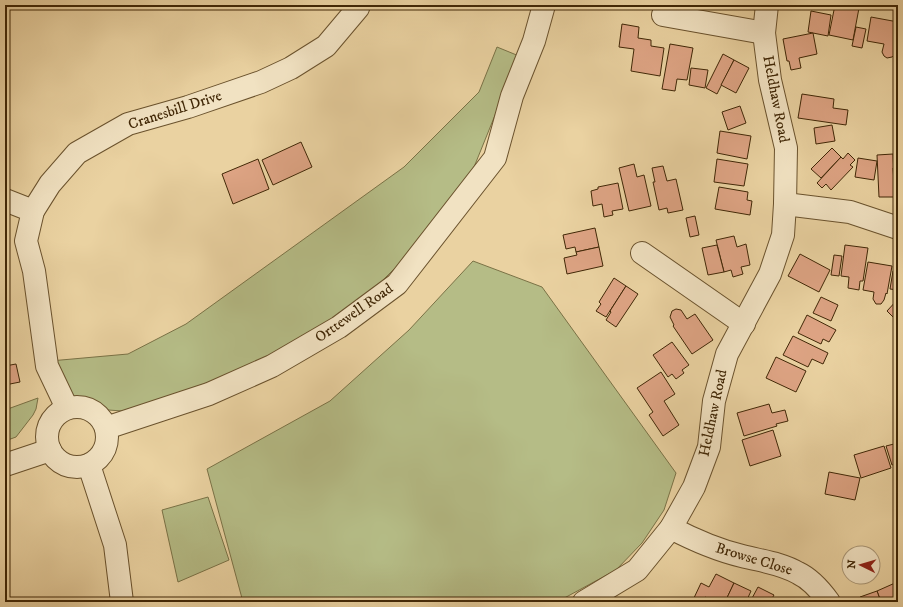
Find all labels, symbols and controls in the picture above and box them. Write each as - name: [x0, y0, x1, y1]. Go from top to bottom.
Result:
- street label: Heldhaw Road: [758, 54, 794, 145]
- street label: Cranesbill Drive: [126, 86, 224, 134]
- street label: Orttewell Road: [311, 279, 397, 347]
- street label: Heldhaw Road: [694, 367, 732, 458]
- street label: Browse Close: [713, 538, 795, 580]
- north arrow: [841, 545, 881, 585]
- text: N: [845, 559, 859, 569]

